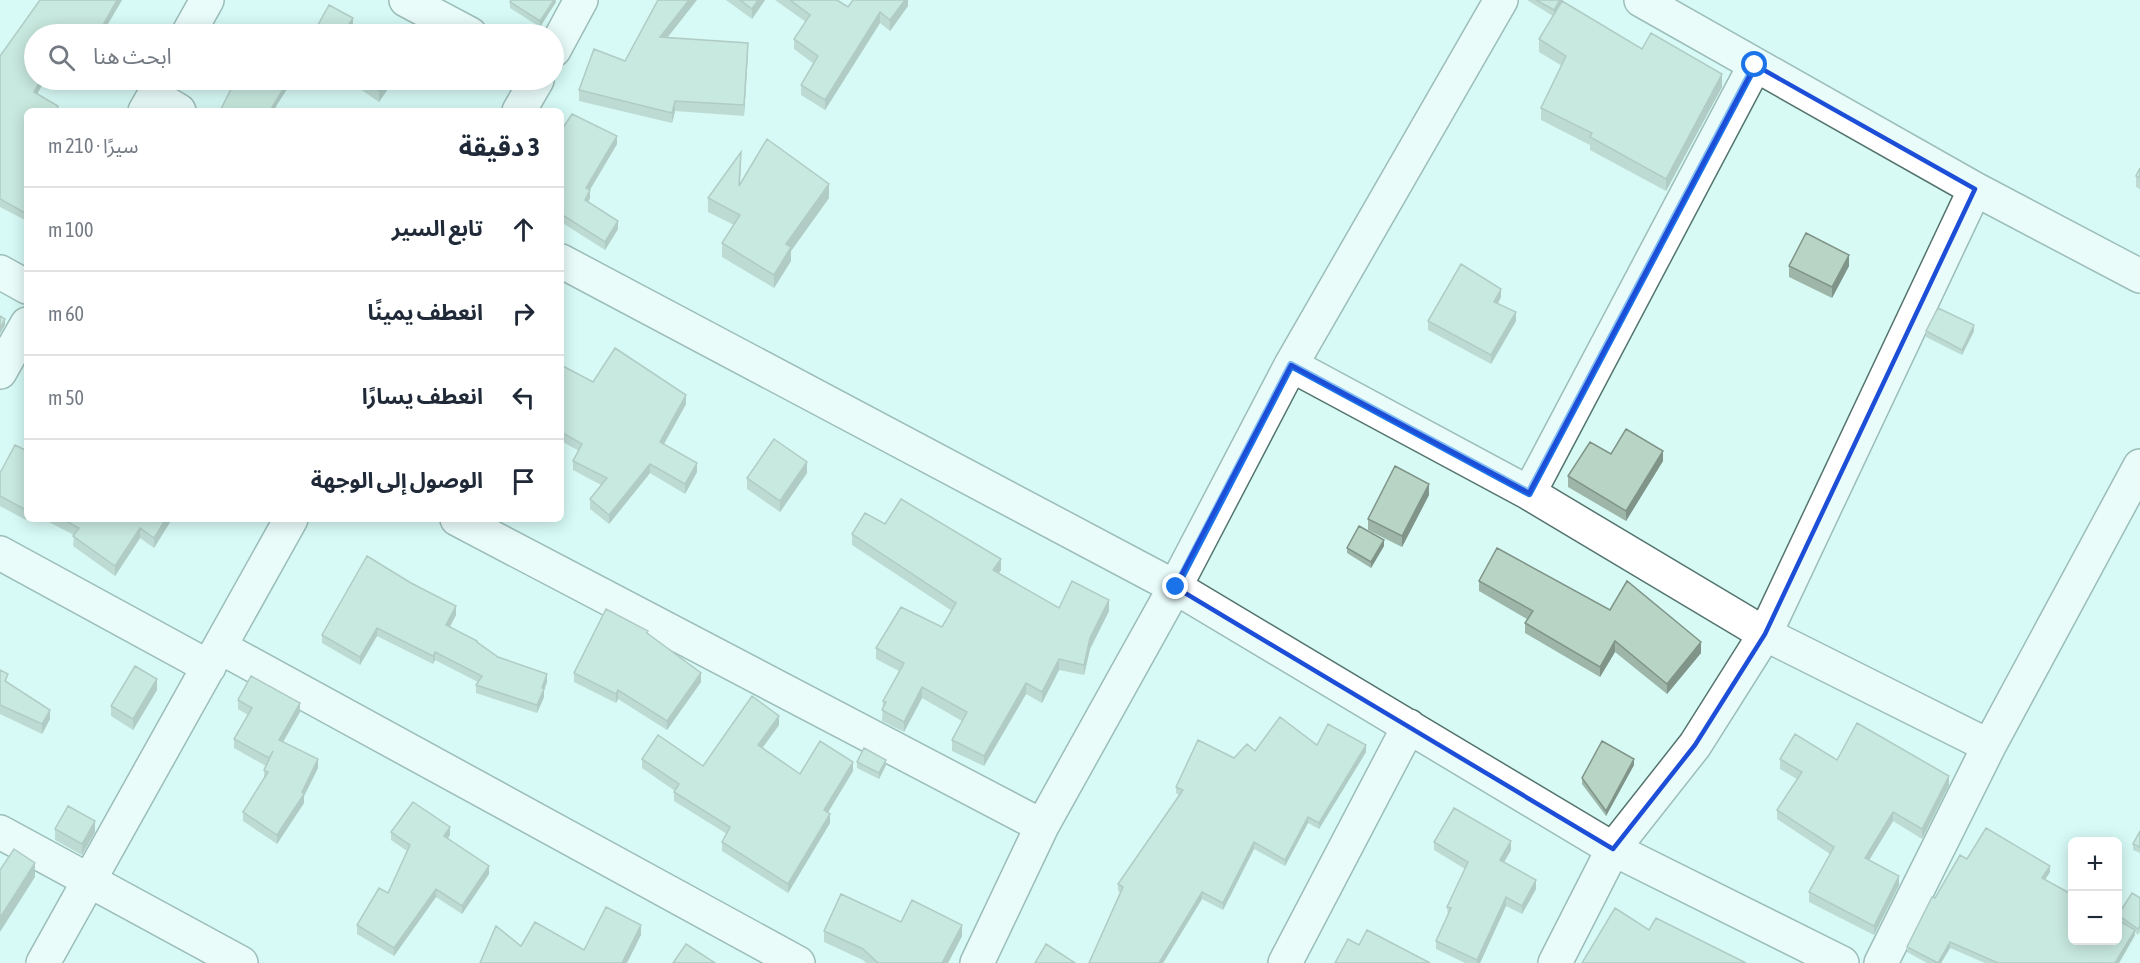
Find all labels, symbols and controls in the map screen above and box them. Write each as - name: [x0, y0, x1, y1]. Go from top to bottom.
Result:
- search box: [24, 24, 564, 90]
- icon: search: [45, 41, 78, 74]
- text: ابحث هنا: [93, 43, 172, 69]
- route start: [1741, 51, 1767, 77]
- text: 3 دقيقة: [459, 132, 540, 162]
- text: سيرًا · 210 m: [48, 134, 138, 157]
- icon: ahead: [507, 213, 540, 246]
- text: تابع السير: [392, 215, 483, 241]
- text: 100 m: [48, 218, 93, 241]
- icon: right: [507, 297, 540, 330]
- text: انعطف يمينًا: [367, 299, 483, 325]
- text: 60 m: [48, 302, 84, 325]
- icon: left: [507, 381, 540, 414]
- text: انعطف يسارًا: [362, 383, 483, 409]
- text: 50 m: [48, 386, 84, 409]
- icon: arrive: [507, 465, 540, 498]
- text: الوصول إلى الوجهة: [311, 467, 483, 493]
- route end: [1162, 573, 1188, 599]
- map controls: [2068, 837, 2122, 945]
- button: +: [2068, 837, 2122, 891]
- button: −: [2068, 891, 2122, 945]

